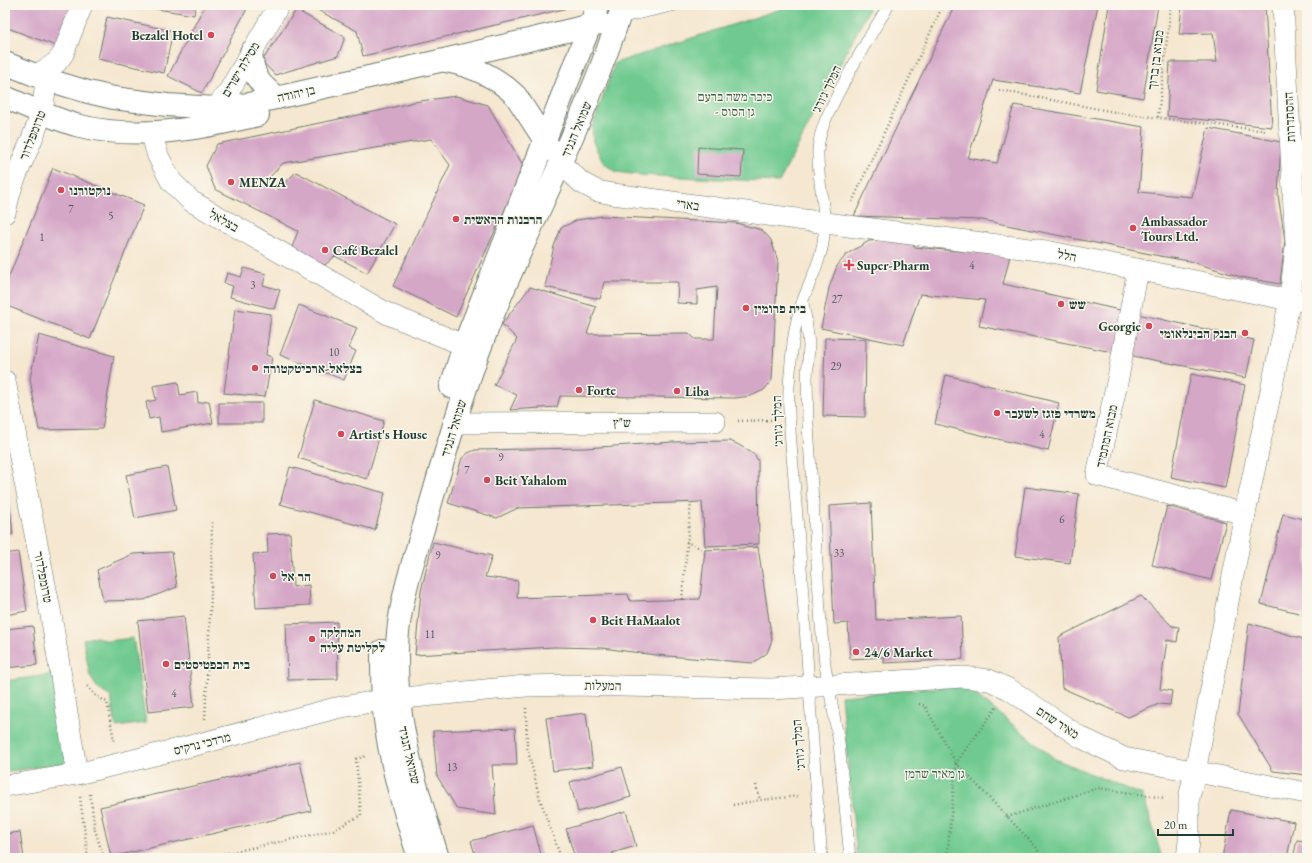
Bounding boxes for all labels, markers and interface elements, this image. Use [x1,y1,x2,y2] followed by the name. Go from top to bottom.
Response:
[132,27,203,44] place label: Bezalel Hotel
[1143,29,1168,91] street label: מבוא בן ברוך
[206,30,216,40] marker: Bezalel Hotel
[217,38,264,100] street label: מסילת ישרים
[808,62,845,116] street label: המלך ג׳ורג׳
[275,81,317,106] street label: בן יהודה
[698,88,772,120] park label: כיכר משה ברעם - גן הסוס
[1280,91,1299,143] street label: ההסתדרות
[557,99,596,160] street label: שמואל הנגיד
[15,108,50,163] street label: טרומפלדור
[239,174,287,191] place label: MENZA
[226,177,236,187] marker: MENZA
[69,182,111,199] place label: נוקטורנו
[56,185,66,195] marker: נוקטורנו
[675,194,700,215] street label: בארי
[68,202,74,216] house number: 7
[206,205,242,236] street label: בצלאל
[108,208,114,222] house number: 5
[464,211,543,228] place label: הרבנות הראשית
[1140,213,1208,245] place label: Ambassador Tours Ltd.
[451,214,461,224] marker: הרבנות הראשית
[1128,223,1138,233] marker: Ambassador Tours Ltd.
[39,230,45,244] house number: 1
[333,242,398,259] place label: Café Bezalel
[320,245,330,255] marker: Café Bezalel
[1056,245,1078,266] street label: הלל
[857,257,930,274] place label: Super-Pharm
[969,258,975,272] house number: 4
[844,260,854,270] marker: Super-Pharm
[250,278,256,292] house number: 3
[832,292,843,306] house number: 27
[1069,296,1086,313] place label: שש
[1056,299,1066,309] marker: שש
[754,300,806,317] place label: בית פרומין
[741,303,751,313] marker: בית פרומין
[1099,318,1142,335] place label: Georgie
[1144,321,1154,331] marker: Georgie
[1160,325,1237,342] place label: הבנק הבינלאומי
[1240,328,1250,338] marker: הבנק הבינלאומי
[329,345,339,359] house number: 10
[831,359,842,373] house number: 29
[263,360,362,377] place label: בצלאל-ארכיטקטורה
[250,363,260,373] marker: בצלאל-ארכיטקטורה
[587,382,617,399] place label: Forte
[685,383,709,400] place label: Liba
[574,385,584,395] marker: Forte
[672,386,682,396] marker: Liba
[768,395,787,447] street label: המלך ג׳ורג׳
[437,397,470,459] street label: שמואל הנגיד
[1092,403,1121,469] street label: מבוא המתמיד
[1005,405,1096,422] place label: משרדי פזגז לשעבר
[992,408,1002,418] marker: משרדי פזגז לשעבר
[613,414,631,431] street label: ש"ץ
[348,426,428,443] place label: Artist's House
[1039,427,1045,441] house number: 4
[336,429,346,439] marker: Artist's House
[498,450,504,464] house number: 9
[464,463,470,477] house number: 7
[495,472,567,489] place label: Beit Yahalom
[482,475,492,485] marker: Beit Yahalom
[1059,512,1065,526] house number: 6
[834,546,844,560] house number: 33
[435,548,441,562] house number: 9
[30,550,57,604] street label: טרומפלדור
[281,568,311,585] place label: הר אל
[268,571,278,581] marker: הר אל
[601,612,680,629] place label: Beit HaMaalot
[588,615,598,625] marker: Beit HaMaalot
[320,624,385,656] place label: המחלקה לקליטת עליה
[425,627,435,641] house number: 11
[307,634,317,644] marker: המחלקה לקליטת עליה
[864,644,933,661] place label: 24/6 Market
[851,647,861,657] marker: 24/6 Market
[174,656,250,673] place label: בית הבפטיסטים
[161,659,171,669] marker: בית הבפטיסטים
[584,677,622,694] street label: המעלות
[171,686,177,700] house number: 4
[1033,702,1083,743] street label: מאיר שחם
[788,718,809,771] street label: המלך ג׳ורג׳
[395,724,424,786] street label: שמואל הנגיד
[172,728,232,759] street label: מרדכי נרקיס
[447,760,457,774] house number: 13
[905,765,965,782] park label: גן מאיר שרמן
[1158,811,1233,837] scale bar
[1164,817,1188,833] text: 20 m

